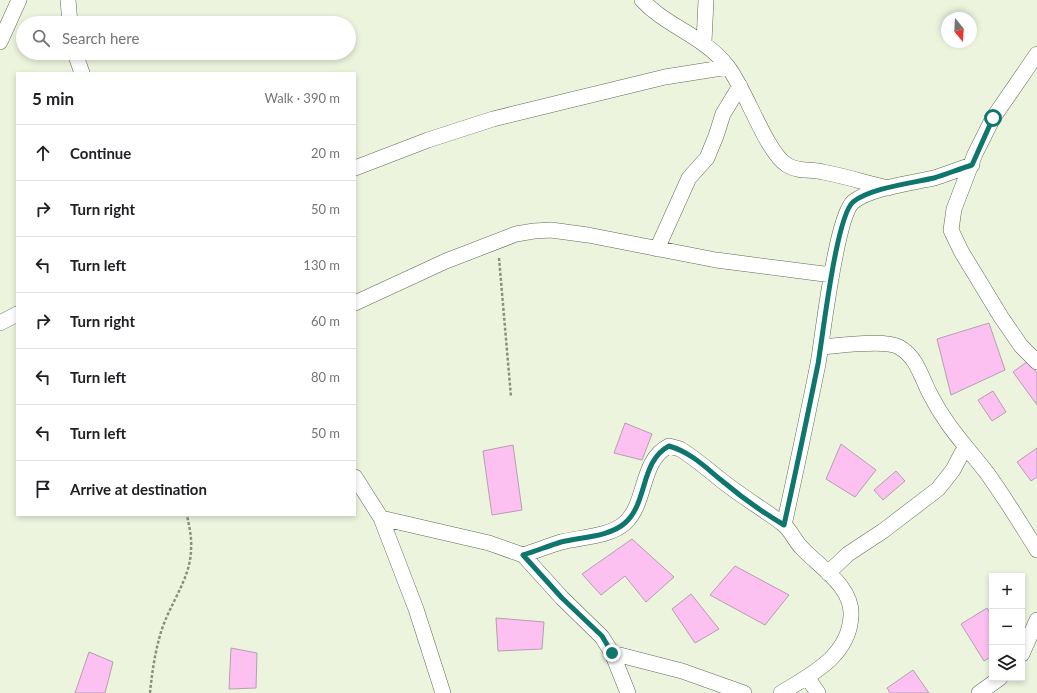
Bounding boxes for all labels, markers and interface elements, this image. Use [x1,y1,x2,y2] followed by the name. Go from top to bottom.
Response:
[941,12,977,48] north arrow
[16,16,356,60] search box
[30,27,52,49] icon: search
[62,29,139,47] text: Search here
[32,88,74,109] text: 5 min
[264,90,340,106] text: Walk · 390 m
[984,109,1002,127] route start
[32,142,54,164] icon: ahead
[70,144,131,162] text: Continue
[311,145,340,161] text: 20 m
[32,198,54,220] icon: right
[70,200,135,218] text: Turn right
[311,201,340,217] text: 50 m
[32,254,54,276] icon: left
[70,256,126,274] text: Turn left
[303,257,340,273] text: 130 m
[32,310,54,332] icon: right
[70,312,135,330] text: Turn right
[311,313,340,329] text: 60 m
[32,366,54,388] icon: left
[70,368,126,386] text: Turn left
[311,369,340,385] text: 80 m
[32,422,54,444] icon: left
[70,424,126,442] text: Turn left
[311,425,340,441] text: 50 m
[32,478,54,500] icon: arrive
[70,480,207,498] text: Arrive at destination
[989,573,1025,681] map controls
[989,573,1025,609] button: +
[989,609,1025,645] button: −
[603,644,621,662] route end
[989,645,1025,681] button: layers

